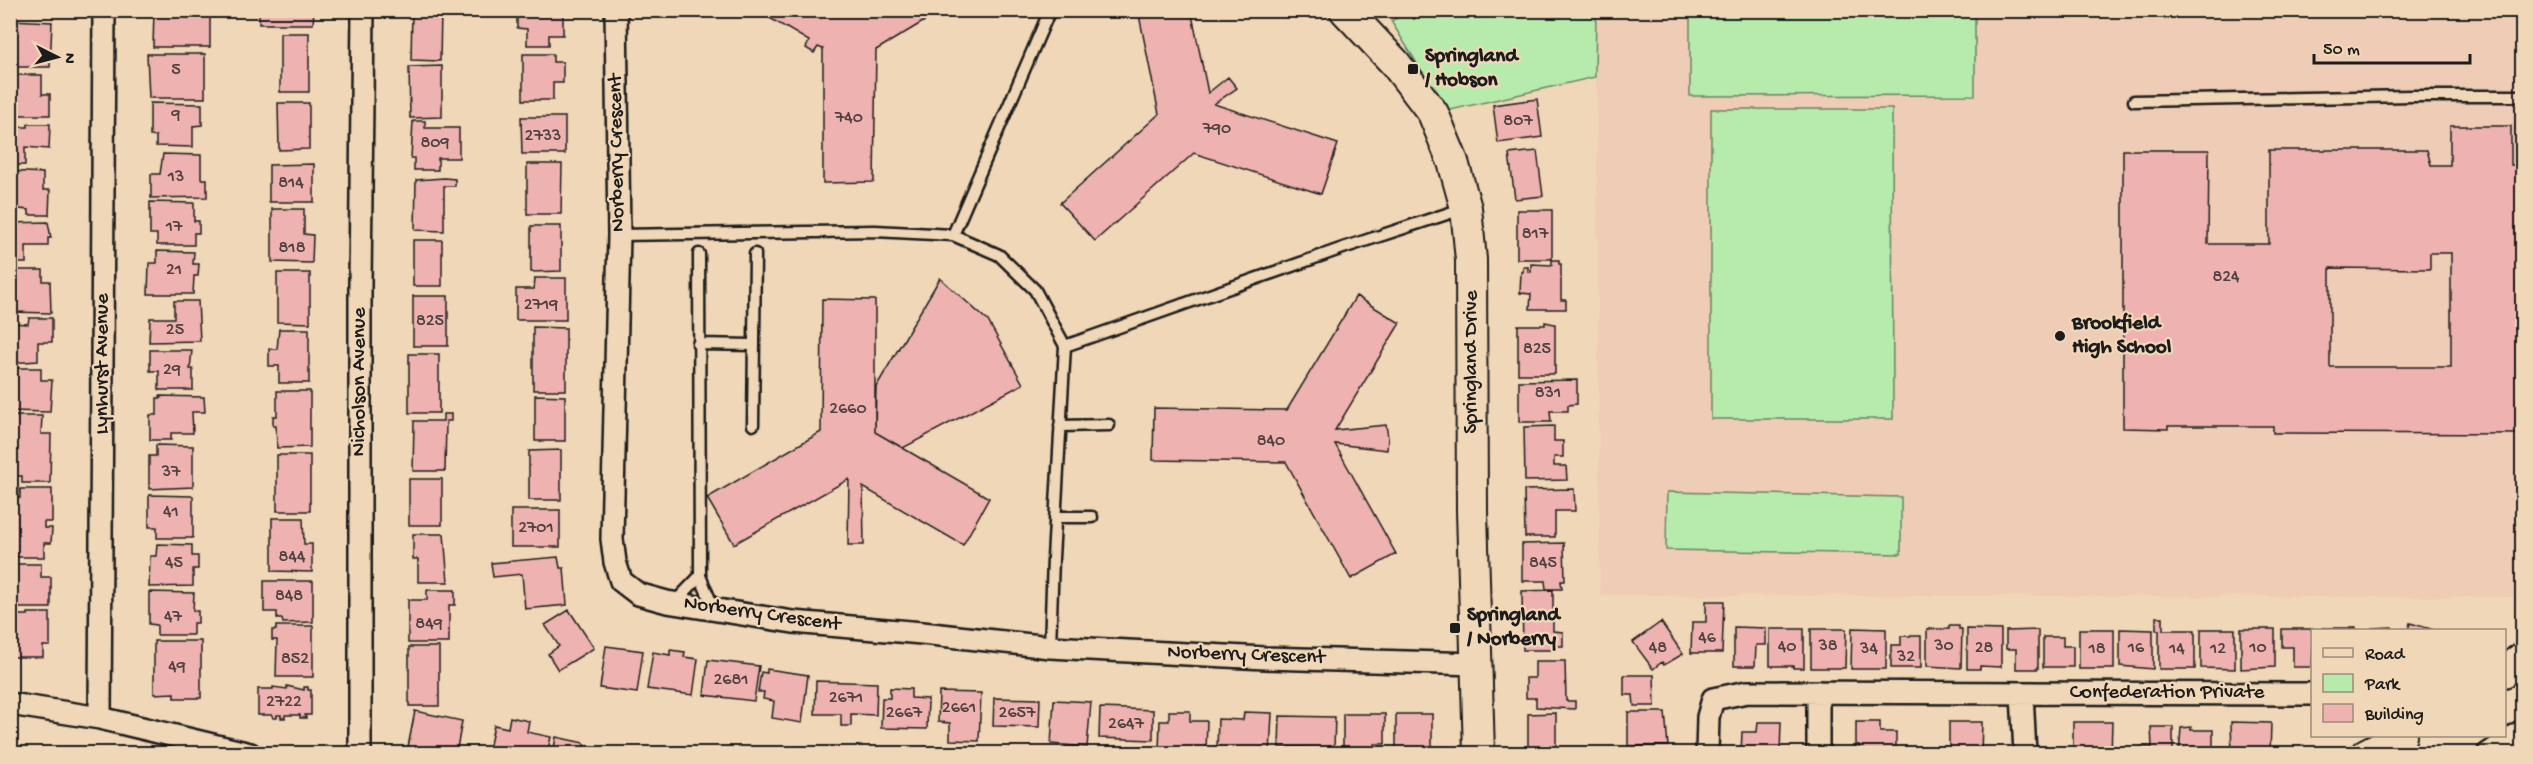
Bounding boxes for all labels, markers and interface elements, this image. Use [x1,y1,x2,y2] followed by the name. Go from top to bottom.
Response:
[27,27,87,87] north arrow
[2314,27,2470,65] scale bar
[2323,40,2360,61] text: 50 m
[1424,45,1520,94] place label: Springland / Hobson
[58,52,78,65] text: N
[171,60,181,81] house number: 5
[1406,62,1420,76] marker: Springland / Hobson
[604,71,632,232] street label: Norberry Crescent
[170,105,181,126] house number: 9
[834,108,863,129] house number: 740
[1503,111,1533,132] house number: 807
[1202,119,1231,140] house number: 790
[525,126,561,147] house number: 2733
[420,133,450,154] house number: 809
[167,167,184,188] house number: 13
[278,173,304,194] house number: 814
[165,217,183,238] house number: 17
[1522,224,1549,245] house number: 817
[279,238,306,259] house number: 818
[166,260,182,281] house number: 21
[2212,267,2240,288] house number: 824
[1460,289,1485,434] street label: Springland Drive
[91,292,116,435] street label: Lynhurst Avenue
[524,295,558,316] house number: 2719
[348,306,373,456] street label: Nicholson Avenue
[416,311,444,332] house number: 825
[2071,312,2172,361] place label: Brookfield High School
[166,320,184,341] house number: 25
[2053,329,2067,343] marker: Brookfield High School
[1523,339,1551,360] house number: 825
[163,360,181,381] house number: 29
[1535,383,1561,404] house number: 831
[829,399,867,420] house number: 2660
[1257,431,1285,452] house number: 840
[161,462,181,483] house number: 37
[163,502,179,523] house number: 41
[518,518,554,539] house number: 2701
[279,547,306,568] house number: 844
[165,553,183,574] house number: 45
[1529,553,1557,574] house number: 845
[275,586,303,607] house number: 848
[682,592,844,639] street label: Norberry Crescent
[1466,604,1562,653] place label: Springland / Norberry
[164,607,183,628] house number: 47
[415,614,443,635] house number: 849
[1448,621,1462,635] marker: Springland / Norberry
[1698,628,1717,649] house number: 46
[2311,629,2506,737] legend
[1817,636,1838,657] house number: 38
[1933,636,1954,657] house number: 30
[1778,637,1796,658] house number: 40
[1649,638,1667,659] house number: 48
[1975,638,1993,659] house number: 28
[2127,638,2145,659] house number: 16
[2248,638,2267,659] house number: 10
[1859,639,1878,660] house number: 34
[2087,639,2106,660] house number: 18
[2168,639,2185,660] house number: 14
[2209,639,2226,660] house number: 12
[1167,641,1328,671] street label: Norberry Crescent
[2365,645,2406,666] text: Road
[1896,647,1915,668] house number: 32
[281,649,309,670] house number: 852
[168,657,186,678] house number: 49
[713,670,749,691] house number: 2681
[2364,675,2401,696] text: Park
[2070,681,2265,706] street label: Confederation Private
[829,688,863,709] house number: 2671
[266,692,302,713] house number: 2722
[942,698,976,719] house number: 2661
[886,703,923,724] house number: 2667
[999,703,1036,724] house number: 2657
[2364,705,2424,726] text: Building
[1108,714,1145,735] house number: 2647

